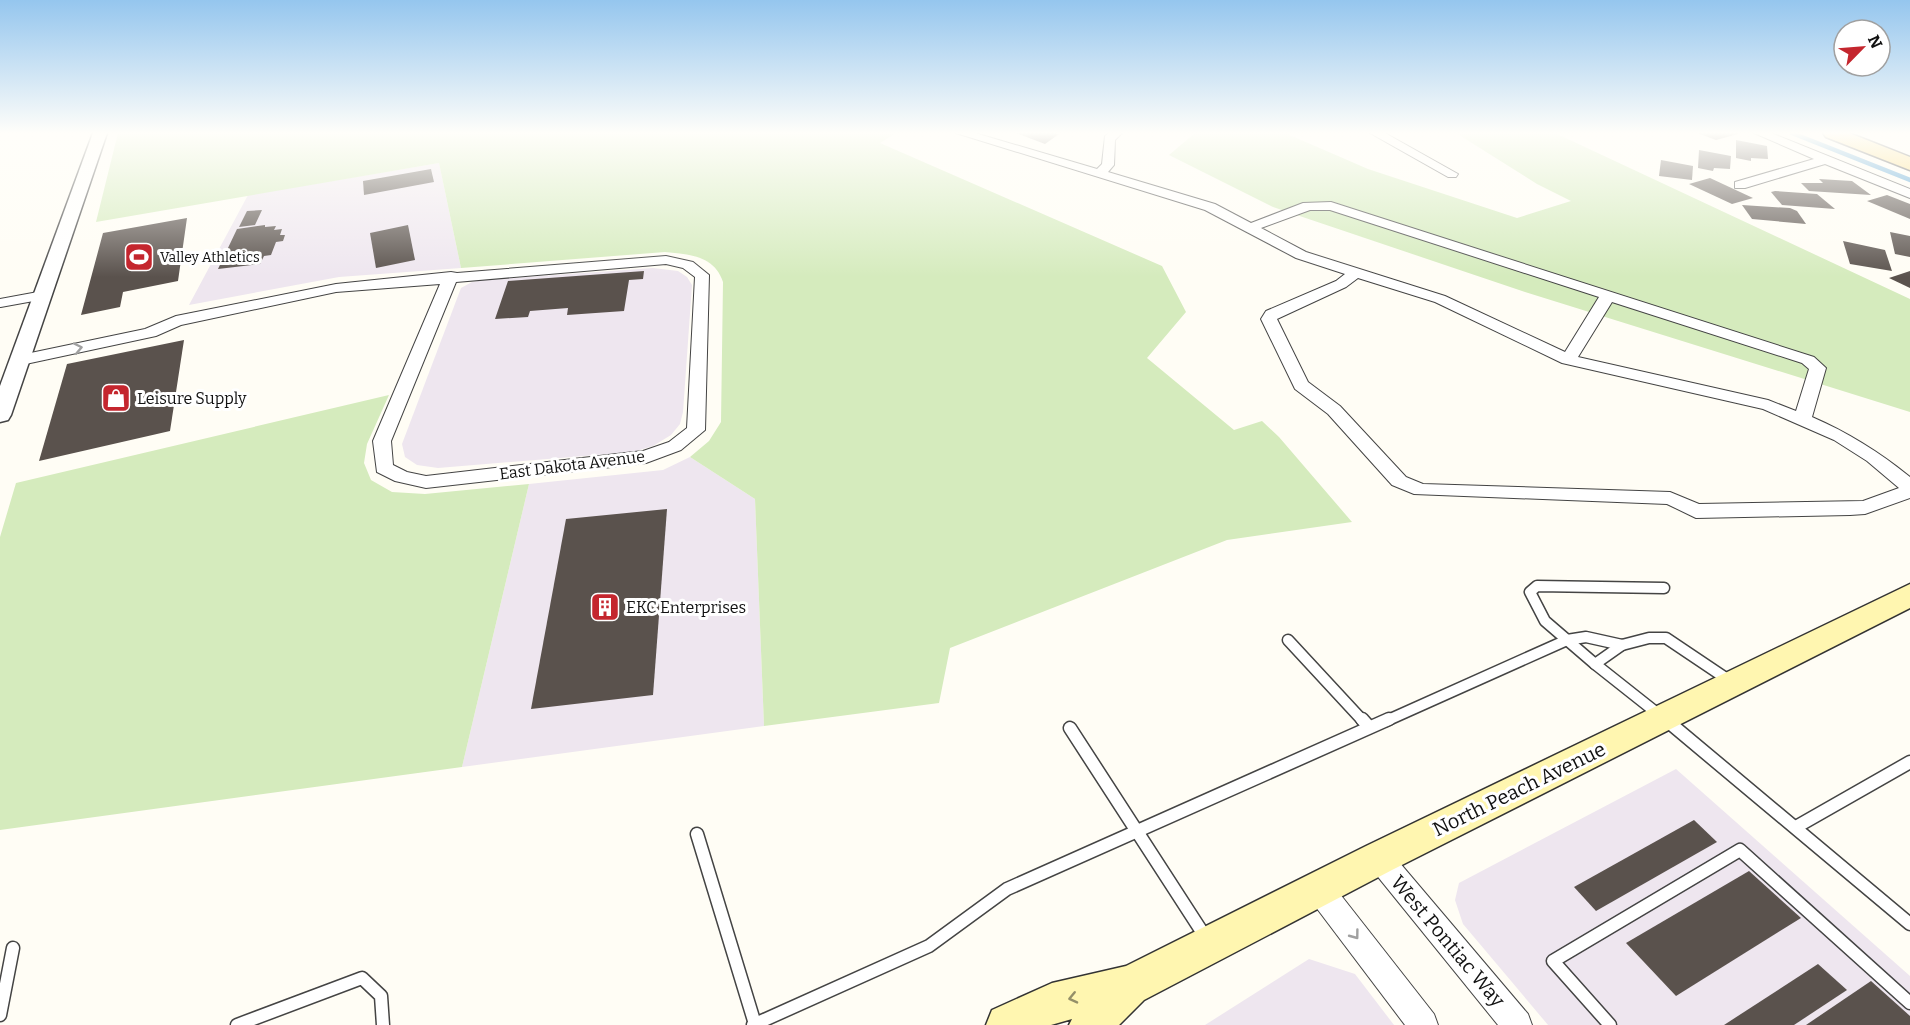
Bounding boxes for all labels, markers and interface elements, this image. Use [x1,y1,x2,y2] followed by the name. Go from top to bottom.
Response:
[1832,18,1892,78] north arrow
[1864,32,1886,51] text: N
[123,241,155,273] sports icon: Valley Athletics
[160,249,260,266] place label: Valley Athletics
[73,343,83,356] one-way arrow
[100,382,132,414] shop icon: Leisure Supply
[137,389,247,408] place label: Leisure Supply
[498,447,646,483] street label: East Dakota Avenue
[589,591,621,623] building icon: EKC Enterprises
[626,598,746,617] place label: EKC Enterprises
[1429,737,1609,841] street label: North Peach Avenue
[1386,870,1510,1012] street label: West Pontiac Way
[1347,929,1358,940] one-way arrow
[1068,991,1078,1004] one-way arrow

